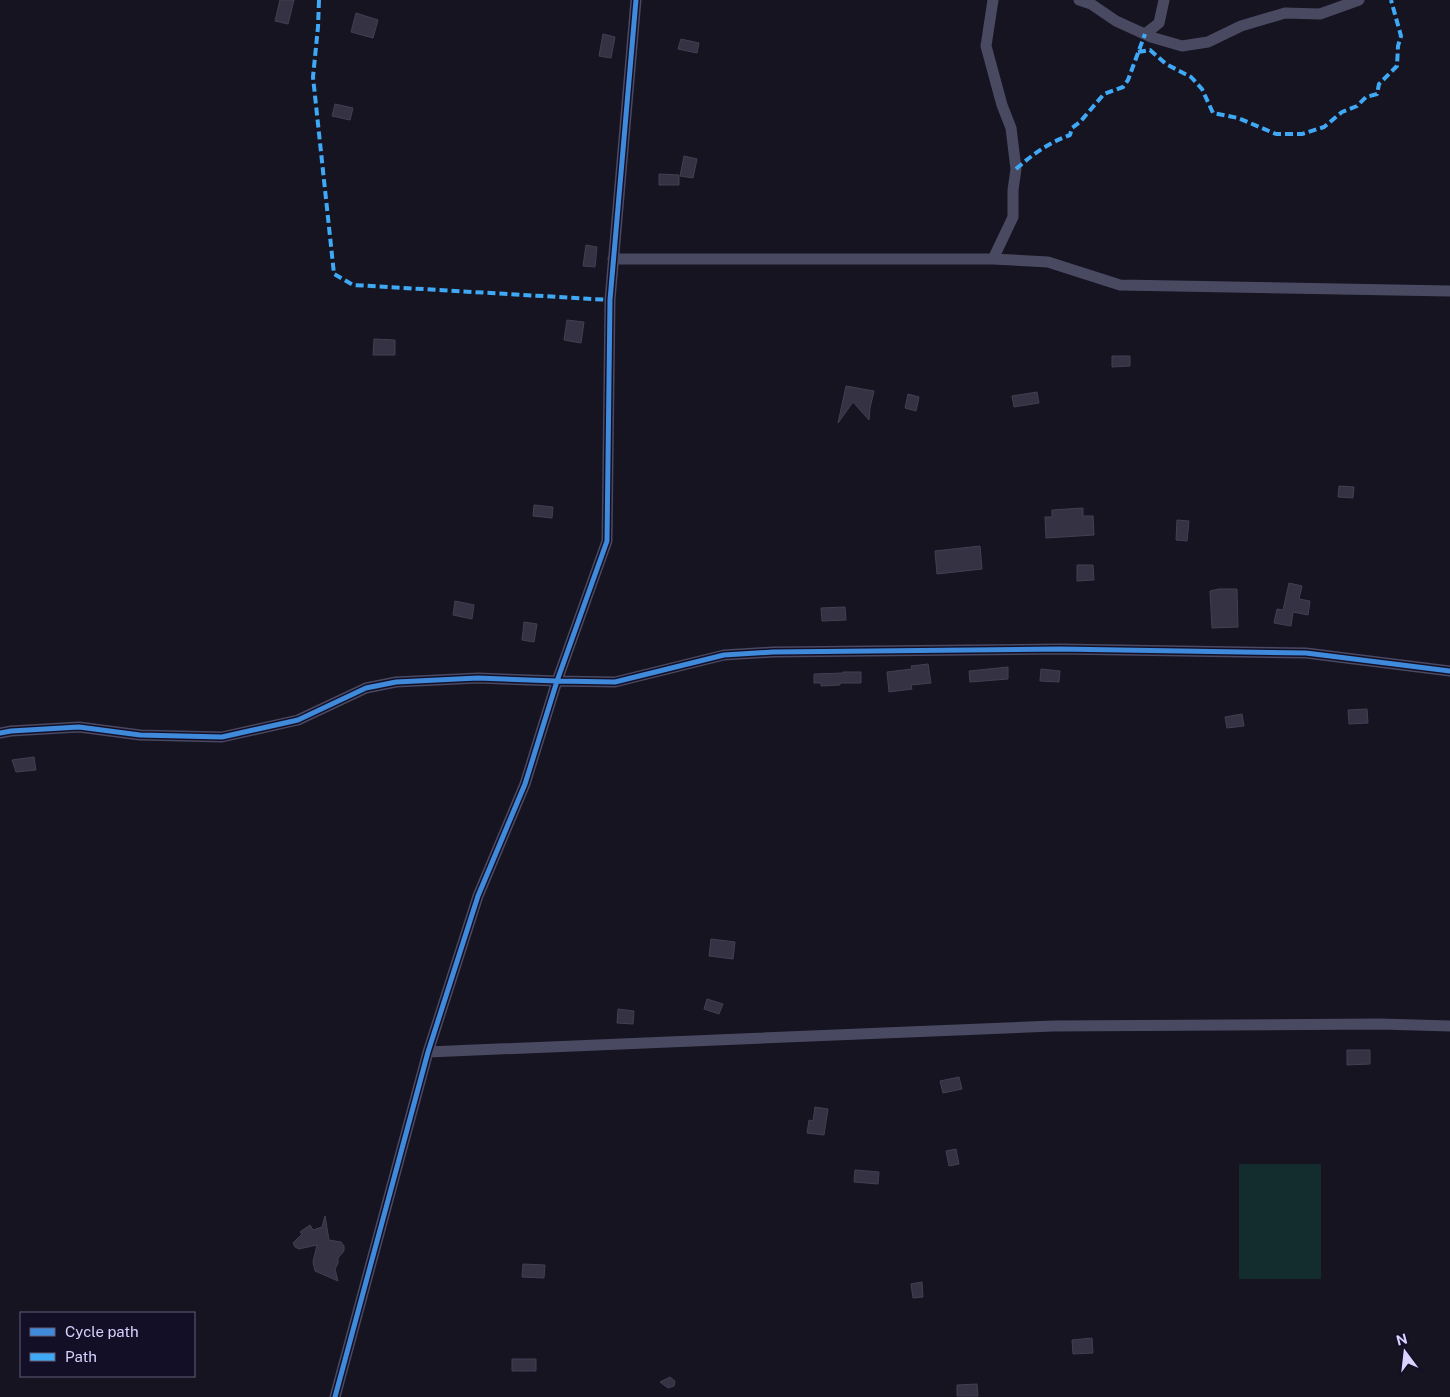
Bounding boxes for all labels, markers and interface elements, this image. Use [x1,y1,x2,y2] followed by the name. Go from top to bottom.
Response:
[20,1312,195,1377] legend
[65,1323,139,1340] text: Cycle path
[1380,1327,1430,1377] north arrow
[1394,1330,1409,1349] text: N
[65,1348,97,1365] text: Path

